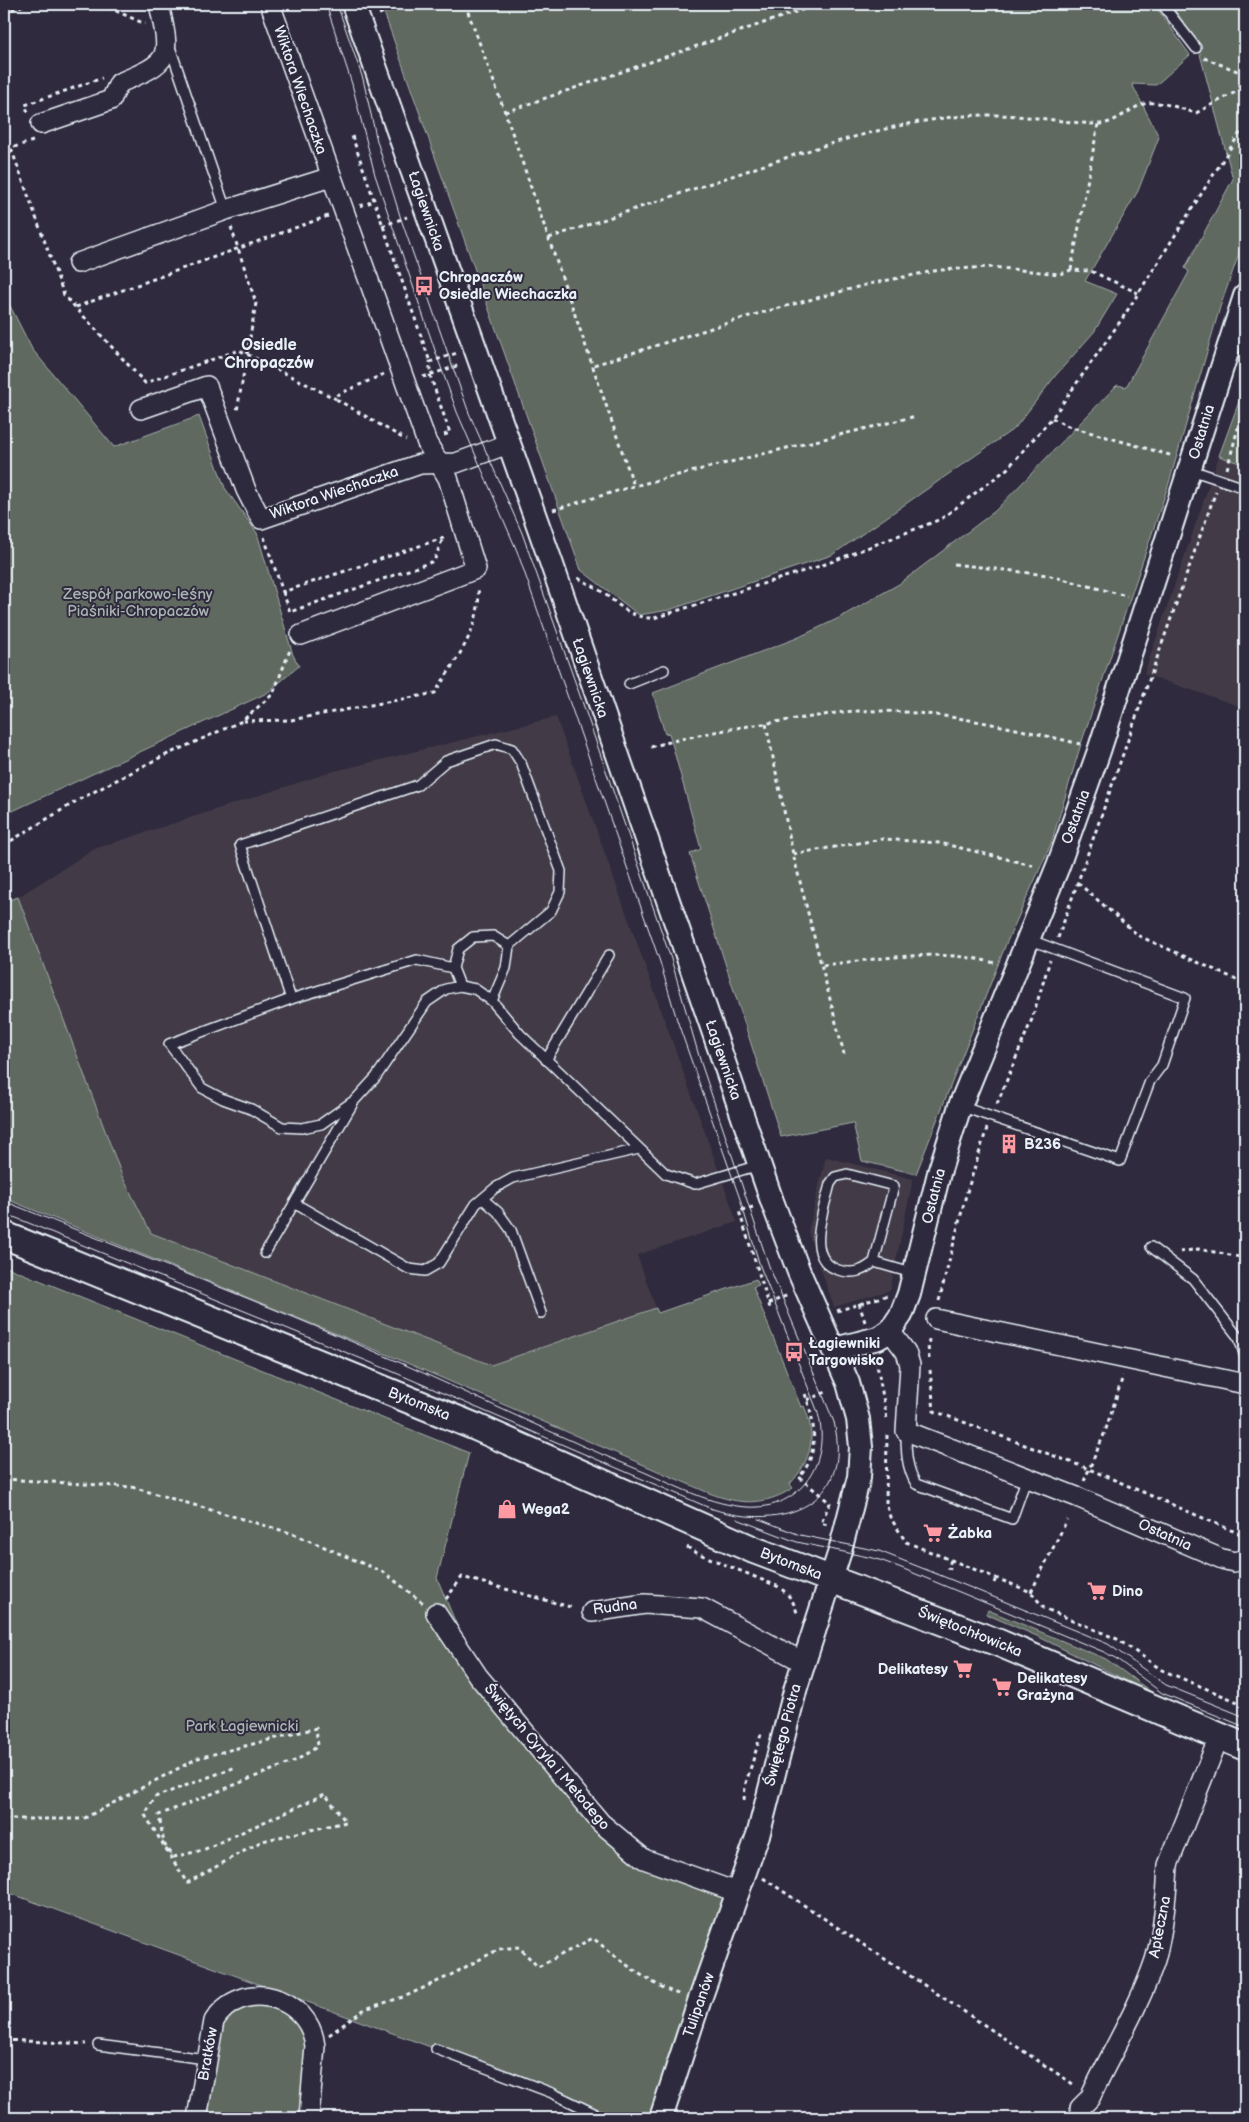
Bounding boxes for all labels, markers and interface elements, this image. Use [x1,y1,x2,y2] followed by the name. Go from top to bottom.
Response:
[269,23,331,157] street label: Wiktora Wiechaczka
[403,168,449,254] street label: Łagiewnicka
[439,268,577,304] place label: Chropaczów Osiedle Wiechaczka
[413,275,435,297] bus stop icon: Chropaczów Osiedle Wiechaczka
[224,336,314,373] district label: Osiedle Chropaczów
[1185,402,1219,462] street label: Ostatnia
[267,462,401,524] street label: Wiktora Wiechaczka
[62,585,213,621] park label: Zespół parkowo-leśny Piaśniki-Chropaczów
[567,635,613,721] street label: Łagiewnicka
[1057,787,1095,847] street label: Ostatnia
[700,1017,746,1103] street label: Łagiewnicka
[998,1133,1020,1155] building icon: B236
[1024,1135,1061,1154] place label: B236
[918,1166,950,1226] street label: Ostatnia
[808,1334,885,1370] place label: Łagiewniki Targowisko
[783,1341,805,1363] bus stop icon: Łagiewniki Targowisko
[385,1383,453,1425] street label: Bytomska
[496,1498,518,1520] shop icon: Wega2
[522,1500,570,1519] place label: Wega2
[1135,1515,1195,1555] street label: Ostatnia
[922,1522,944,1544] supermarket icon: Żabka
[948,1523,992,1543] place label: Żabka
[757,1543,825,1585] street label: Bytomska
[1086,1580,1108,1602] supermarket icon: Dino
[1112,1582,1143,1601] place label: Dino
[592,1595,638,1619] street label: Rudna
[915,1602,1025,1662] street label: Świętochłowicka
[952,1658,974,1680] supermarket icon: Delikatesy
[878,1660,948,1679] place label: Delikatesy
[1017,1669,1087,1705] place label: Delikatesy Grażyna
[991,1676,1013,1698] supermarket icon: Delikatesy Grażyna
[480,1680,614,1834] street label: Świętych Cyryla i Metodego
[760,1682,806,1788] street label: Świętego Piotra
[186,1717,298,1736] park label: Park Łagiewnicki
[1145,1894,1175,1960] street label: Apteczna
[679,1970,719,2040] street label: Tulipanów
[194,2026,222,2082] street label: Bratków

